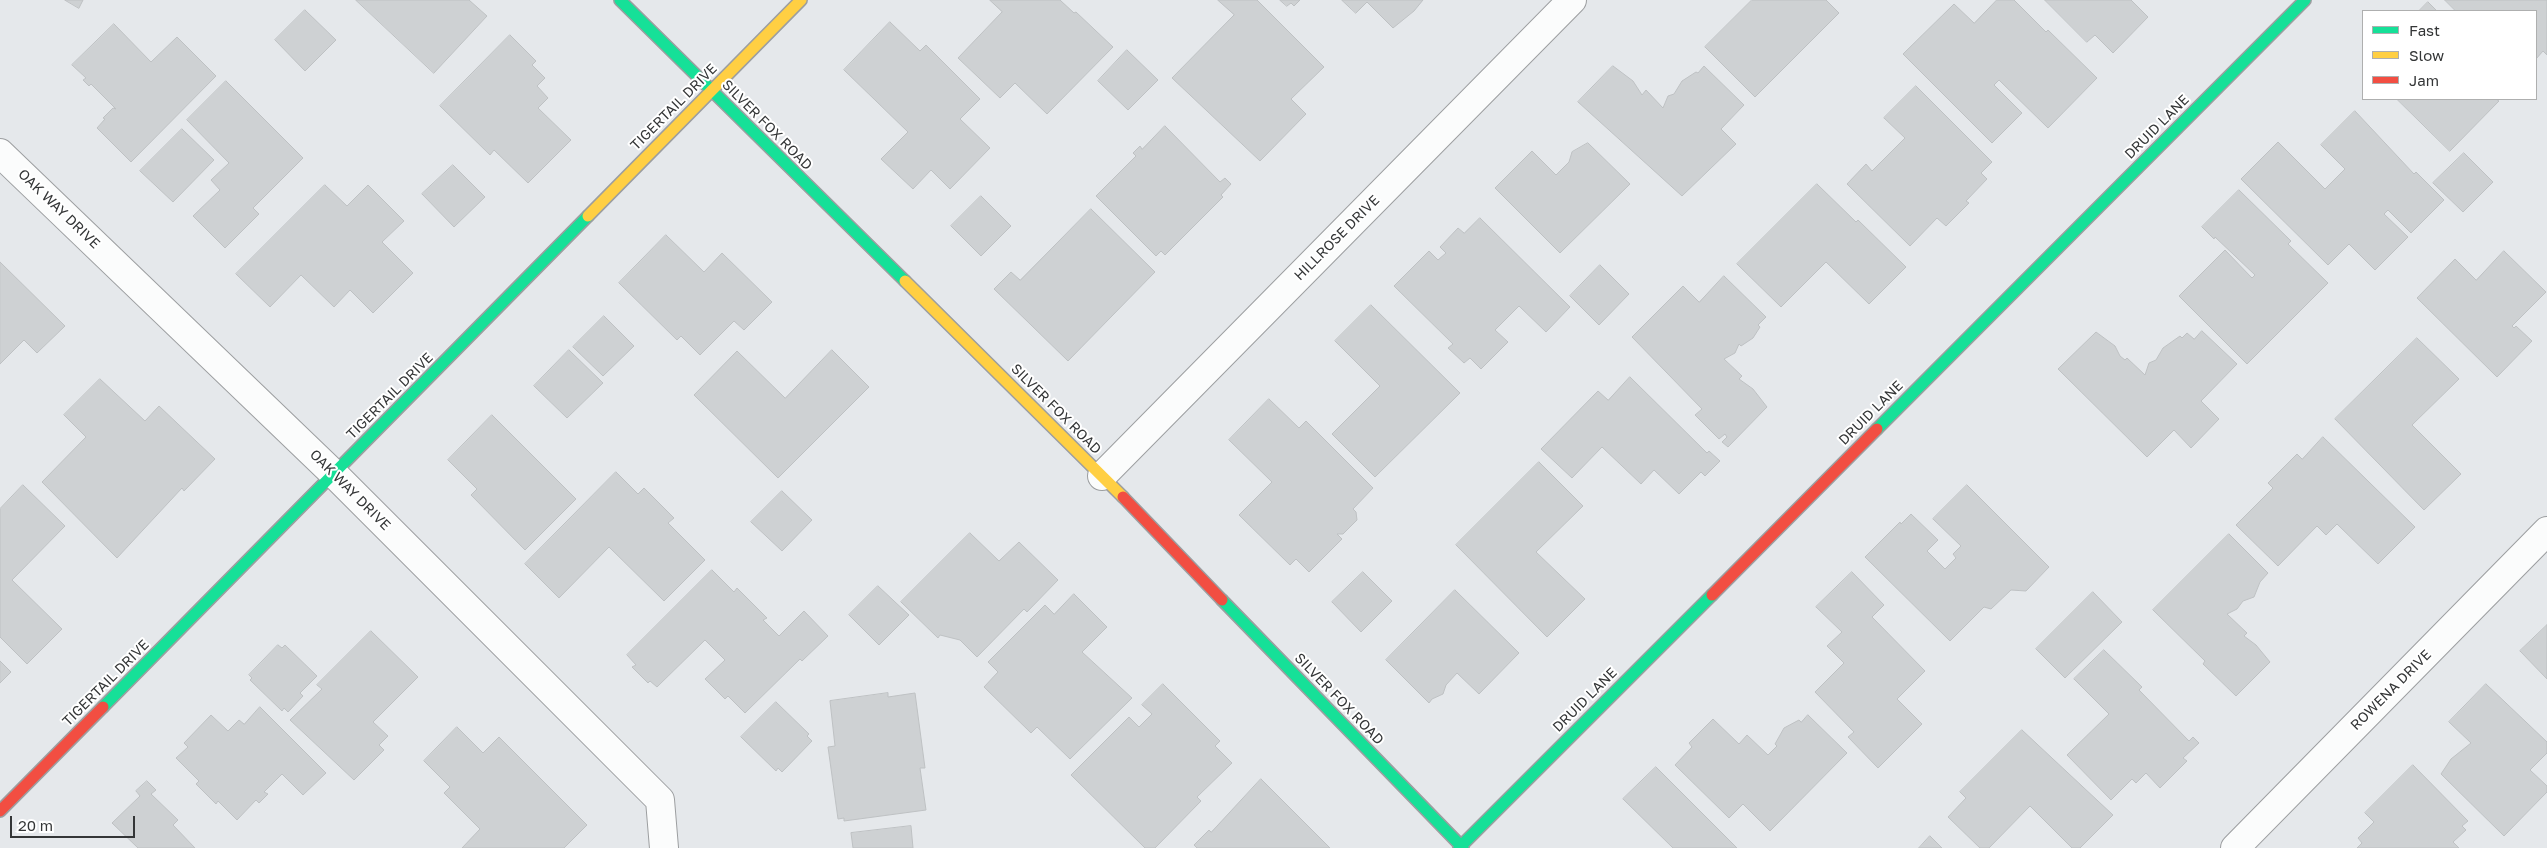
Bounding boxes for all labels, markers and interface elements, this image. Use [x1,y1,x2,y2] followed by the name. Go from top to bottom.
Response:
[2362,10,2537,100] legend
[2409,21,2440,39] text: Fast
[2409,46,2444,64] text: Slow
[627,60,721,154] street label: TIGERTAIL DRIVE
[2409,71,2439,89] text: Jam
[718,76,816,174] street label: SILVER FOX ROAD
[2121,91,2193,163] street label: DRUID LANE
[15,166,103,252] street label: OAK WAY DRIVE
[1291,192,1383,284] street label: HILLROSE DRIVE
[343,349,437,443] street label: TIGERTAIL DRIVE
[1007,360,1105,458] street label: SILVER FOX ROAD
[1835,377,1907,449] street label: DRUID LANE
[306,446,394,534] street label: OAK WAY DRIVE
[59,636,153,730] street label: TIGERTAIL DRIVE
[2347,646,2435,734] street label: ROWENA DRIVE
[1291,650,1387,748] street label: SILVER FOX ROAD
[1549,664,1621,736] street label: DRUID LANE
[12,806,138,838] scale bar
[18,816,53,834] text: 20 m

